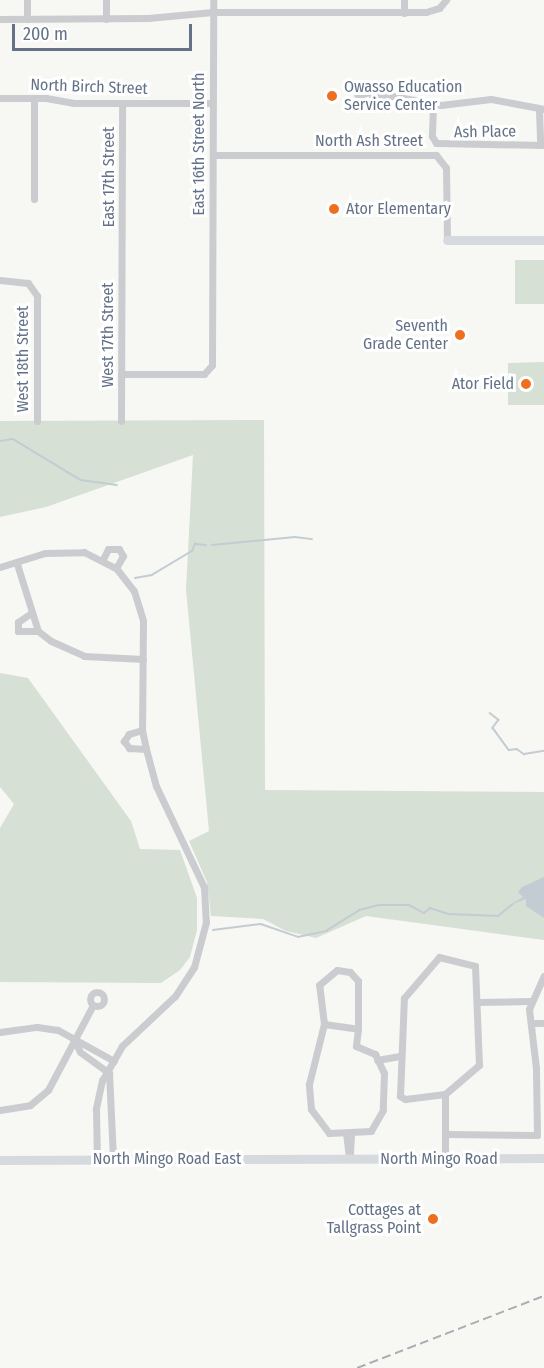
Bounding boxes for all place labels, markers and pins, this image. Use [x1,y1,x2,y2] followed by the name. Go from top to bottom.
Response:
[344,77,462,115] place label: Owasso Education Service Center
[325,89,339,103] marker: Owasso Education Service Center
[346,199,451,219] place label: Ator Elementary
[327,202,341,216] marker: Ator Elementary
[363,316,448,354] place label: Seventh Grade Center
[453,328,467,342] marker: Seventh Grade Center
[452,374,514,394] place label: Ator Field
[519,377,533,391] marker: Ator Field
[327,1200,421,1238] place label: Cottages at Tallgrass Point
[426,1212,440,1226] marker: Cottages at Tallgrass Point

